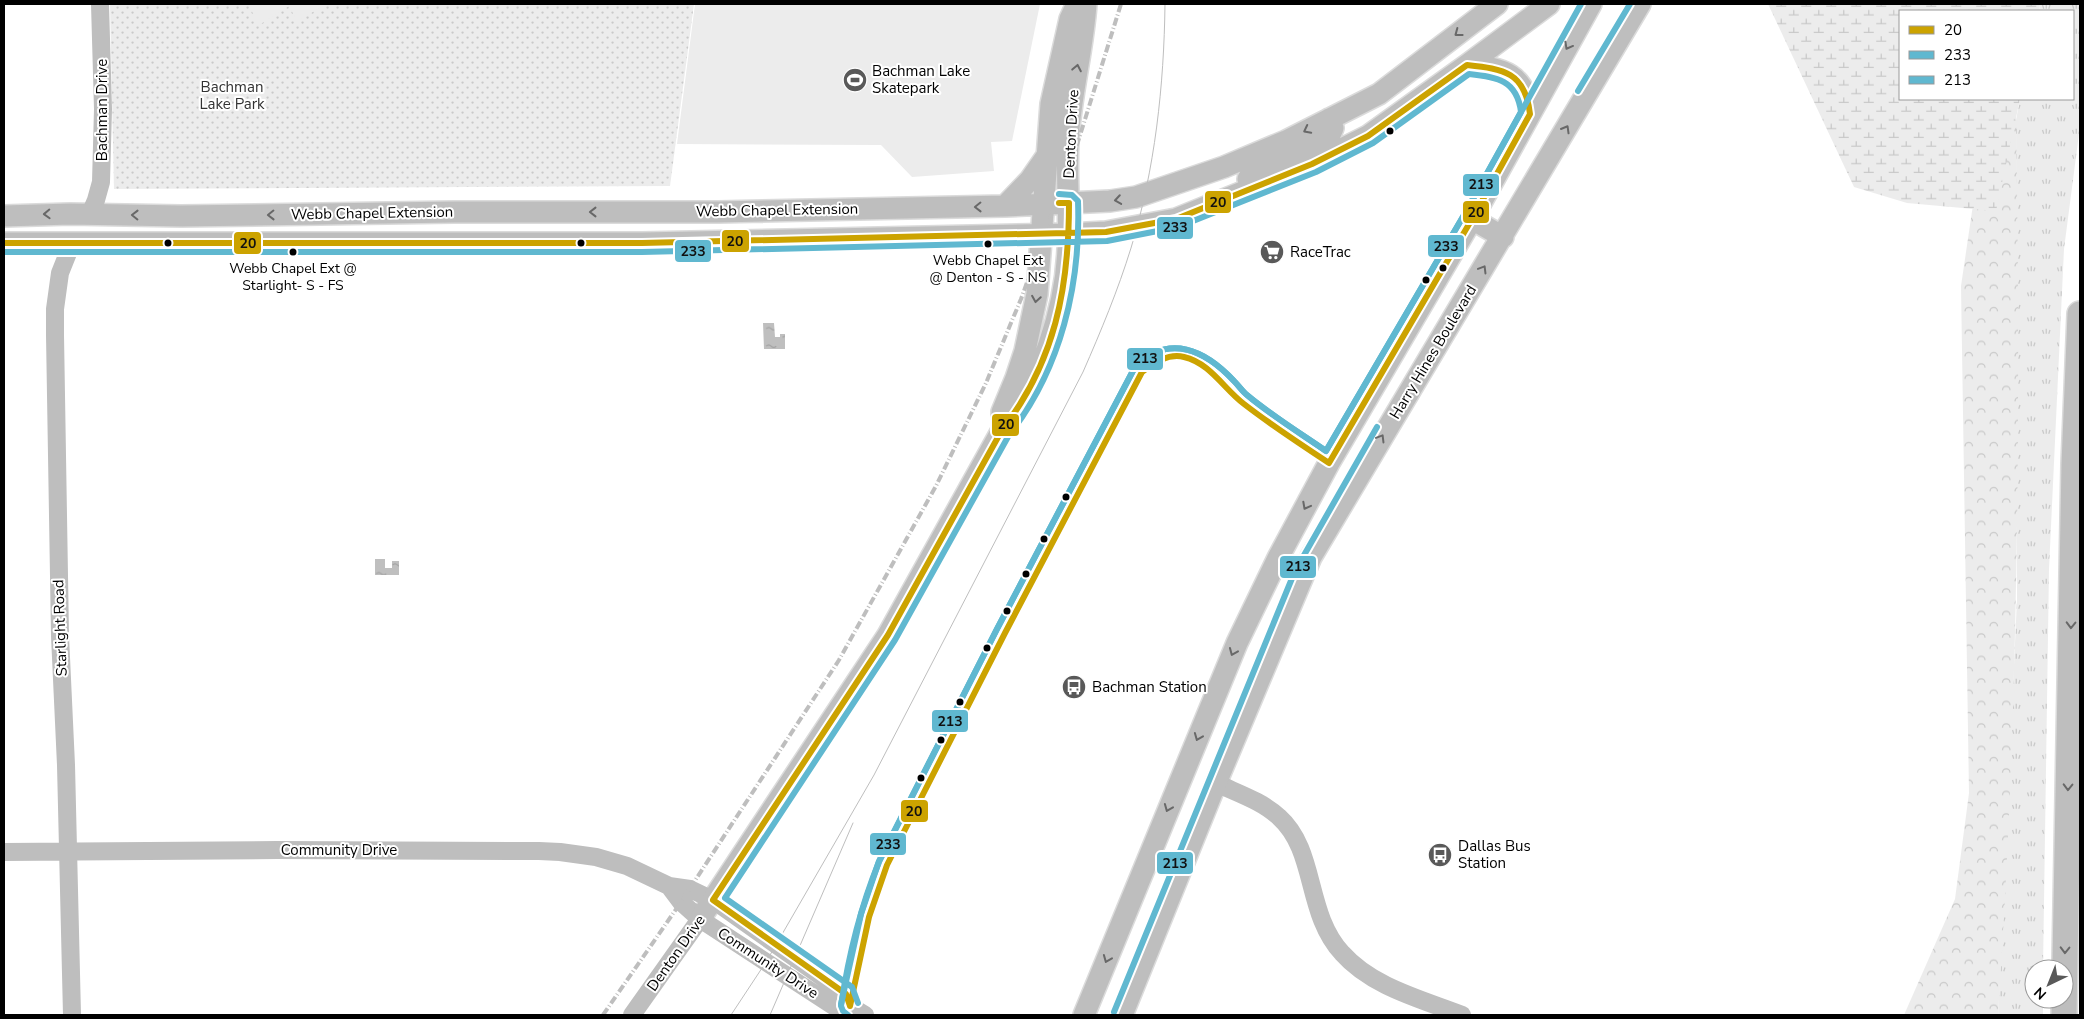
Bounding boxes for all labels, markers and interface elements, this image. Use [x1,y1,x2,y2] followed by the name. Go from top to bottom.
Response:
[1899,10,2074,100] legend
[1944,20,1962,40] text: 20
[1454,27,1464,36] one-way arrow
[1564,41,1574,50] one-way arrow
[1944,45,1971,65] text: 233
[92,59,112,161] street label: Bachman Drive
[872,61,970,98] place label: Bachman Lake Skatepark
[1071,63,1081,72] one-way arrow
[842,67,868,93] sports icon: Bachman Lake Skatepark
[1944,70,1971,90] text: 213
[199,77,265,114] park label: Bachman Lake Park
[1059,89,1083,179] street label: Denton Drive
[1304,124,1313,134] one-way arrow
[1385,126,1395,136] unlabelled marker
[1560,126,1570,135] one-way arrow
[1462,173,1500,197] line badge: 213
[1468,175,1494,194] text: 213
[1204,190,1232,214] line badge: 20
[1210,193,1226,212] text: 20
[1114,194,1123,204] one-way arrow
[696,199,858,221] street label: Webb Chapel Extension
[1462,200,1490,224] line badge: 20
[974,201,982,212] one-way arrow
[291,202,453,224] street label: Webb Chapel Extension
[1468,203,1484,222] text: 20
[589,207,597,217] one-way arrow
[43,209,51,220] one-way arrow
[131,209,139,220] one-way arrow
[267,209,275,220] one-way arrow
[1156,216,1194,240] line badge: 233
[1162,218,1188,237] text: 233
[721,229,750,253] line badge: 20
[233,231,262,255] line badge: 20
[727,232,743,251] text: 20
[240,234,256,253] text: 20
[1427,234,1465,258] line badge: 233
[1433,237,1459,256] text: 233
[163,238,173,248] unlabelled marker
[576,238,586,248] unlabelled marker
[674,239,712,263] line badge: 233
[983,239,993,249] marker: Webb Chapel Ext @ Denton - S - NS
[1259,239,1285,265] supermarket icon: RaceTrac
[680,242,706,261] text: 233
[1290,242,1351,262] place label: RaceTrac
[288,247,298,257] marker: Webb Chapel Ext @ Starlight- S - FS
[929,251,1047,287] place label: Webb Chapel Ext @ Denton - S - NS
[229,259,357,295] place label: Webb Chapel Ext @ Starlight- S - FS
[1438,263,1448,273] unlabelled marker
[1477,266,1487,275] one-way arrow
[1421,275,1431,285] unlabelled marker
[1385,281,1481,423] street label: Harry Hines Boulevard
[1031,295,1041,303] one-way arrow
[1126,347,1164,371] line badge: 213
[1132,349,1158,368] text: 213
[991,413,1020,437] line badge: 20
[998,415,1014,434] text: 20
[1375,435,1385,444] one-way arrow
[1061,492,1071,502] unlabelled marker
[1302,501,1312,510] one-way arrow
[1039,534,1049,544] unlabelled marker
[1279,555,1317,579] line badge: 213
[1285,557,1311,576] text: 213
[1021,569,1031,579] unlabelled marker
[48,579,72,677] street label: Starlight Road
[1002,606,1012,616] unlabelled marker
[2066,622,2076,629] one-way arrow
[982,643,992,653] unlabelled marker
[1229,647,1239,655] one-way arrow
[1061,674,1087,700] bus stop icon: Bachman Station
[1092,677,1207,697] place label: Bachman Station
[955,697,965,707] unlabelled marker
[931,709,969,733] line badge: 213
[937,712,963,731] text: 213
[1194,732,1204,741] one-way arrow
[936,735,946,745] unlabelled marker
[916,773,926,783] unlabelled marker
[2063,784,2073,792] one-way arrow
[900,799,929,823] line badge: 20
[906,802,922,821] text: 20
[1164,803,1175,812] one-way arrow
[869,832,907,856] line badge: 233
[875,835,901,854] text: 233
[1458,836,1531,873] place label: Dallas Bus Station
[281,840,397,860] street label: Community Drive
[1427,842,1453,868] bus stop icon: Dallas Bus Station
[1156,851,1194,875] line badge: 213
[1162,854,1188,873] text: 213
[642,911,710,995] street label: Denton Drive
[714,923,822,1003] street label: Community Drive
[2060,946,2071,954] one-way arrow
[1103,954,1113,963] one-way arrow
[2024,959,2074,1009] north arrow
[2030,983,2051,1004] text: N

